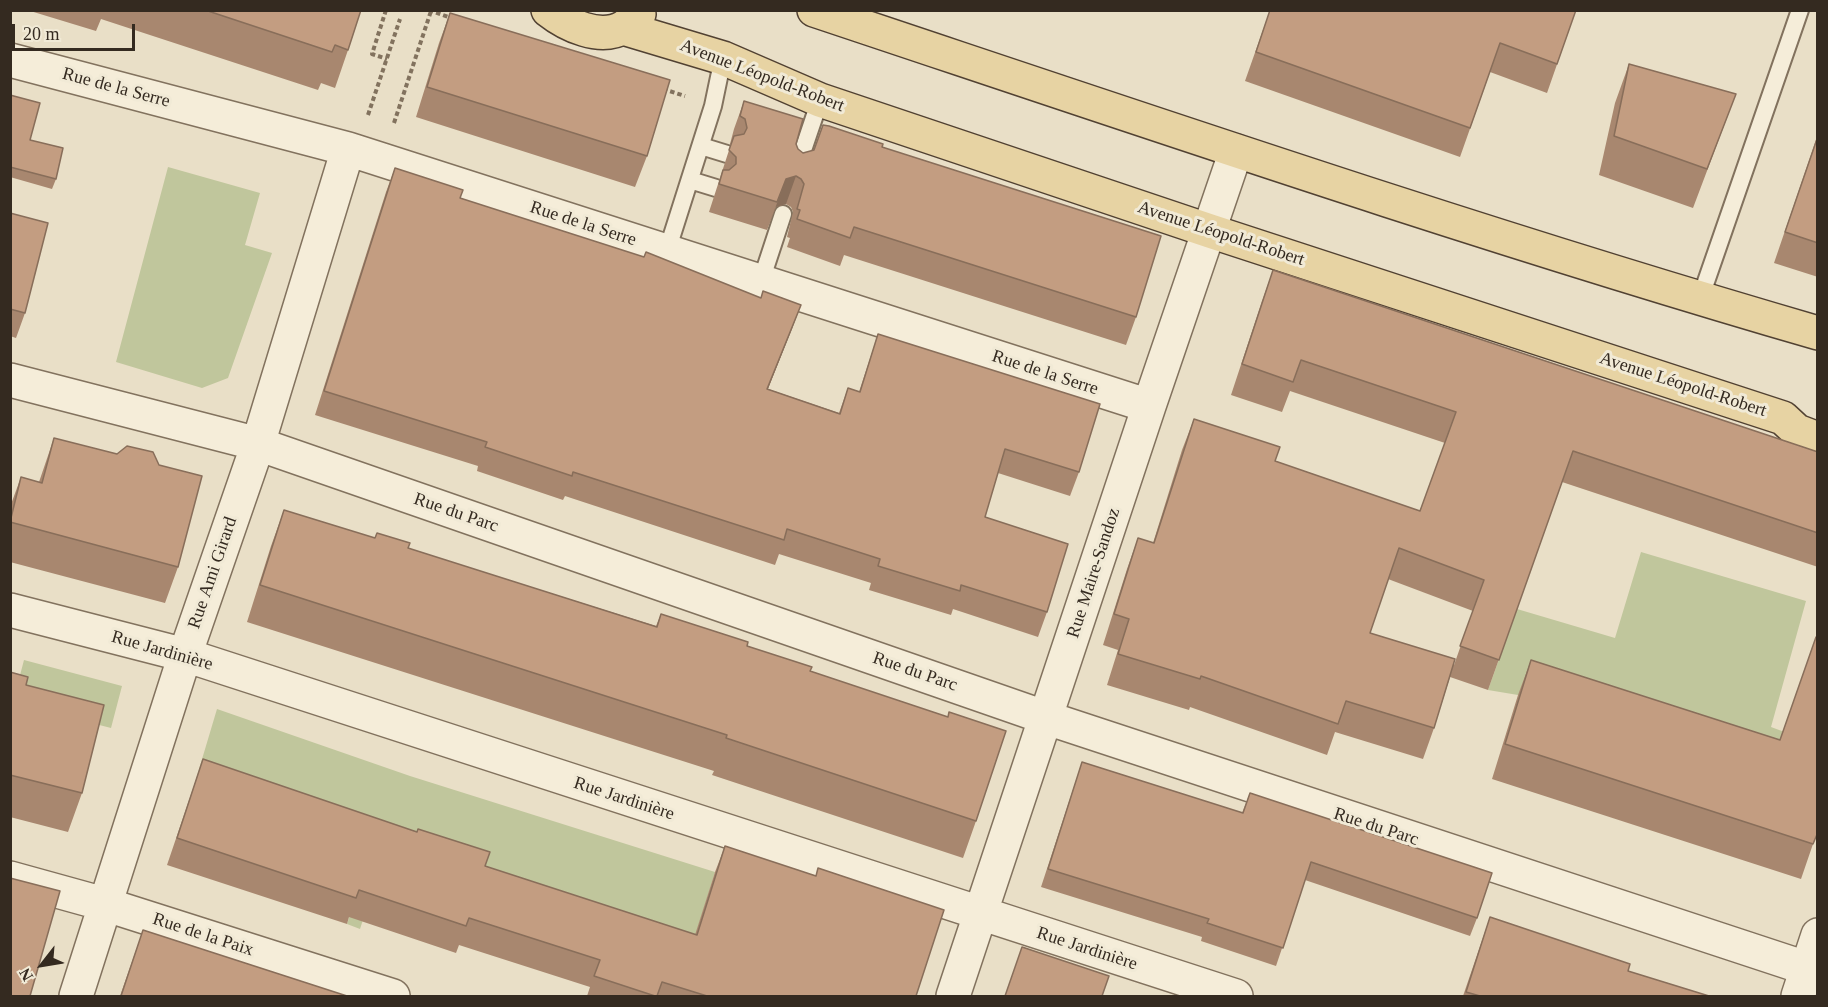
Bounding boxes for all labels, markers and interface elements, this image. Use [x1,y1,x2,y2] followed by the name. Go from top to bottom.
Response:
[15,12,138,50] scale bar
[23,24,60,44] text: 20 m
[677,35,847,117] street label: Avenue Léopold-Robert
[60,63,172,113] street label: Rue de la Serre
[527,197,639,251] street label: Rue de la Serre
[1135,197,1307,271] street label: Avenue Léopold-Robert
[989,346,1101,400] street label: Rue de la Serre
[1597,348,1769,422] street label: Avenue Léopold-Robert
[411,488,501,538] street label: Rue du Parc
[1063,505,1125,641] street label: Rue Maire-Sandoz
[184,514,242,632] street label: Rue Ami Girard
[109,626,215,676] street label: Rue Jardinière
[870,647,960,697] street label: Rue du Parc
[571,773,677,825] street label: Rue Jardinière
[1331,803,1421,851] street label: Rue du Parc
[150,909,256,961] street label: Rue de la Paix
[1034,923,1140,975] street label: Rue Jardinière
[12,935,72,995] north arrow
[16,965,36,984] text: N

